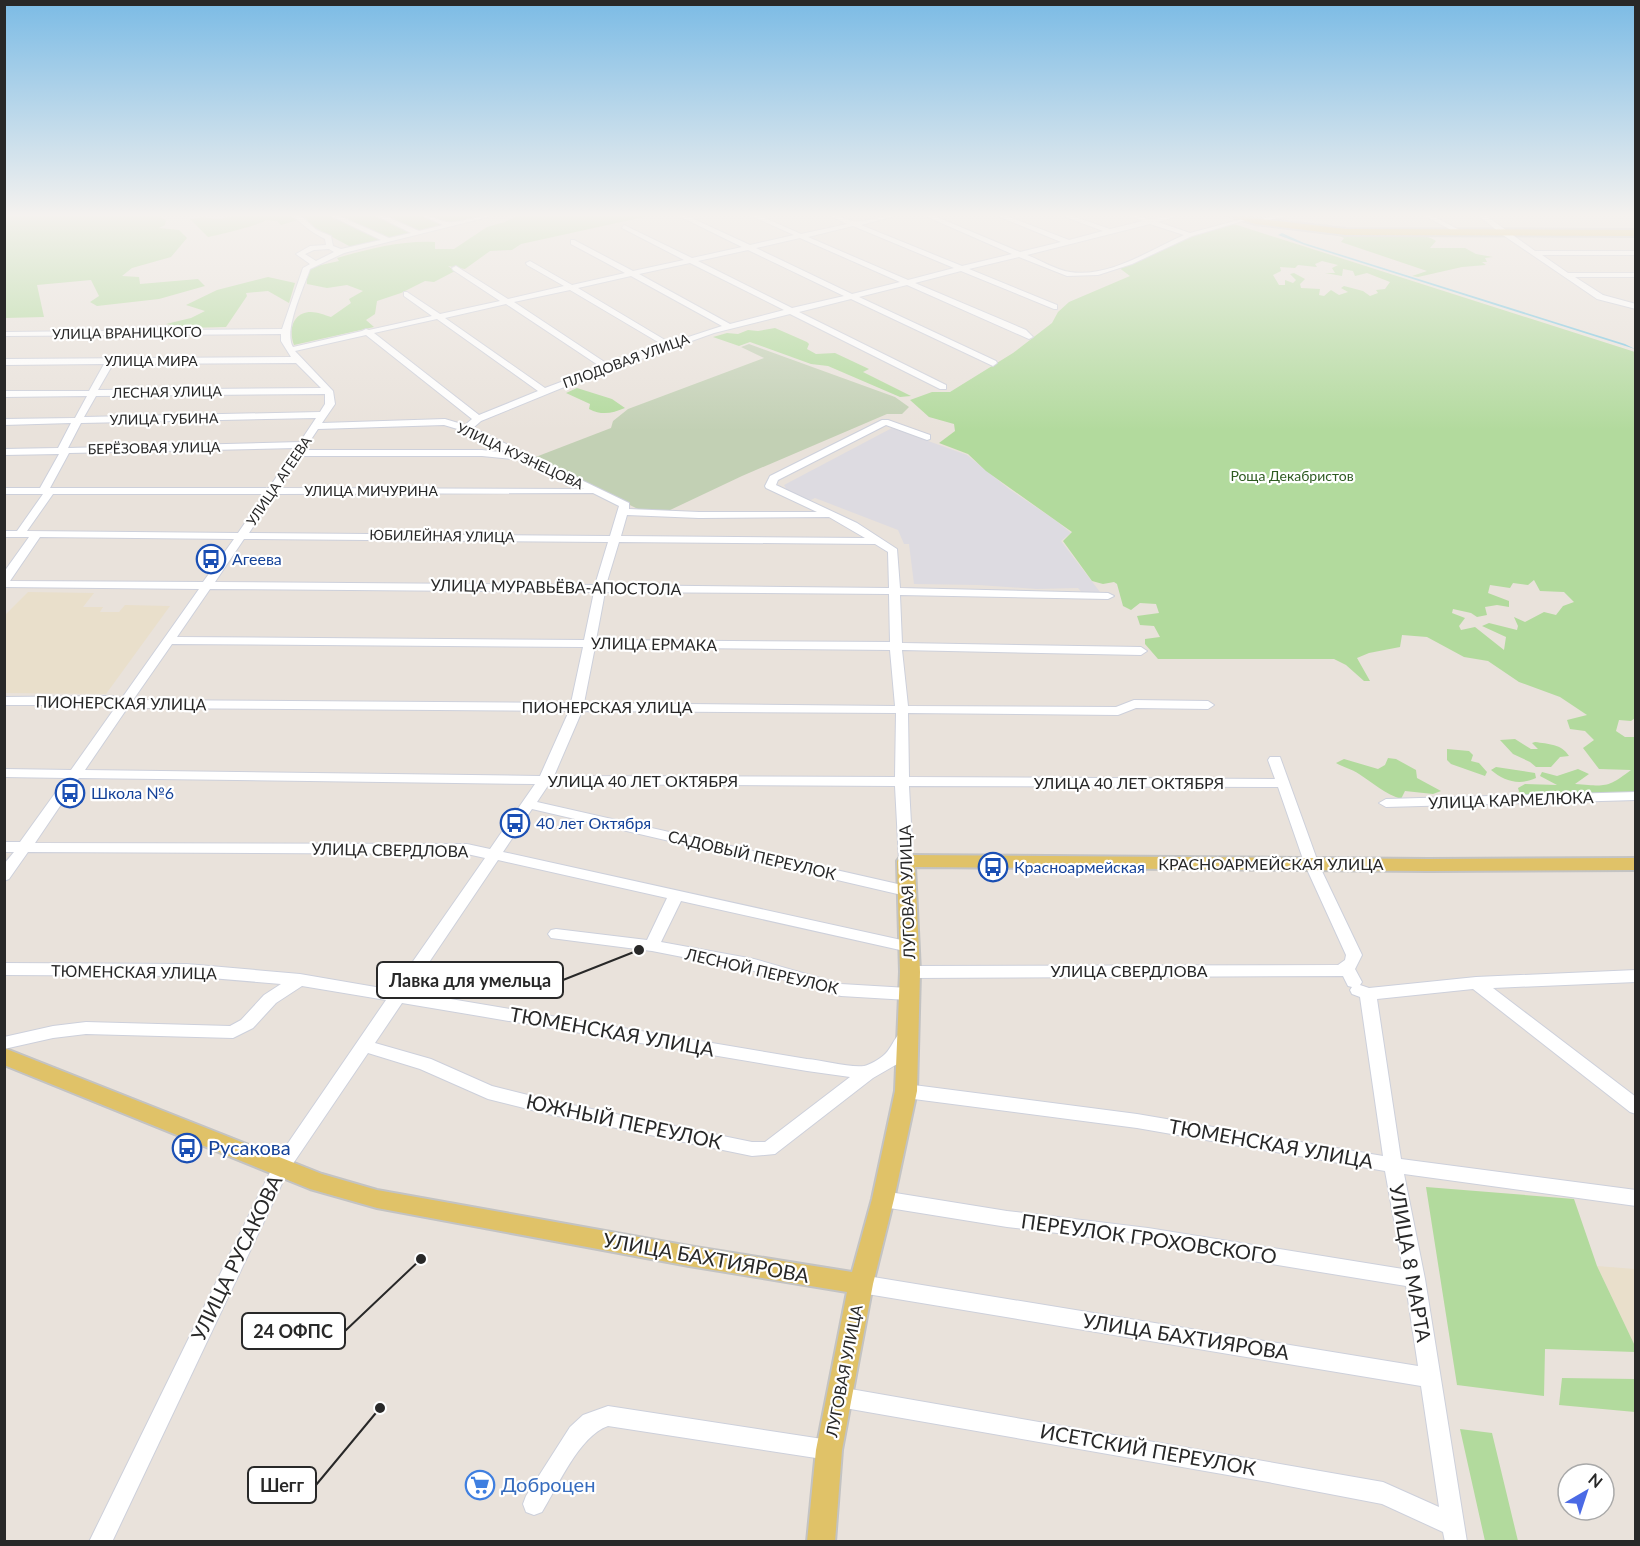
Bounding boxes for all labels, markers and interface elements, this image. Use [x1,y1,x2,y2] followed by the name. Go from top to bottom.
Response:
[52,323,202,342] street label: УЛИЦА ВРАНИЦКОГО
[560,330,692,391] street label: ПЛОДОВАЯ УЛИЦА
[104,352,198,369] street label: УЛИЦА МИРА
[111,382,222,401] street label: ЛЕСНАЯ УЛИЦА
[110,409,219,428] street label: УЛИЦА ГУБИНА
[454,419,587,493] street label: УЛИЦА КУЗНЕЦОВА
[242,432,315,529] street label: УЛИЦА АГЕЕВА
[87,438,221,457] street label: БЕРЁЗОВАЯ УЛИЦА
[1230,467,1354,484] park label: Роща Декабристов
[304,482,438,499] street label: УЛИЦА МИЧУРИНА
[369,526,515,545] street label: ЮБИЛЕЙНАЯ УЛИЦА
[195,543,227,575] bus stop icon: Агеева
[232,549,282,568] place label: Агеева
[430,575,682,598] street label: УЛИЦА МУРАВЬЁВА-АПОСТОЛА
[591,633,718,654] street label: УЛИЦА ЕРМАКА
[35,692,207,713] street label: ПИОНЕРСКАЯ УЛИЦА
[522,697,693,716] street label: ПИОНЕРСКАЯ УЛИЦА
[548,771,738,790] street label: УЛИЦА 40 ЛЕТ ОКТЯБРЯ
[1034,773,1224,792] street label: УЛИЦА 40 ЛЕТ ОКТЯБРЯ
[54,777,86,809] bus stop icon: Школа №6
[91,783,174,802] place label: Школа №6
[1428,787,1594,812] street label: УЛИЦА КАРМЕЛЮКА
[499,807,531,839] bus stop icon: 40 лет Октября
[536,813,651,832] place label: 40 лет Октября
[895,824,918,961] street label: ЛУГОВАЯ УЛИЦА
[666,826,838,883] street label: САДОВЫЙ ПЕРЕУЛОК
[311,839,469,860] street label: УЛИЦА СВЕРДЛОВА
[977,851,1009,883] bus stop icon: Красноармейская
[1158,854,1384,873] street label: КРАСНОАРМЕЙСКАЯ УЛИЦА
[1014,857,1145,876] place label: Красноармейская
[683,943,841,997] street label: ЛЕСНОЙ ПЕРЕУЛОК
[51,961,217,982] street label: ТЮМЕНСКАЯ УЛИЦА
[1050,961,1208,980] street label: УЛИЦА СВЕРДЛОВА
[377,962,563,998] callout: Лавка для умельца
[388,969,551,991] text: Лавка для умельца
[508,1001,717,1061] street label: ТЮМЕНСКАЯ УЛИЦА
[524,1089,725,1154] street label: ЮЖНЫЙ ПЕРЕУЛОК
[1167,1113,1376,1173] street label: ТЮМЕНСКАЯ УЛИЦА
[171,1132,203,1164] bus stop icon: Русакова
[208,1135,291,1159] place label: Русакова
[186,1170,287,1344] street label: УЛИЦА РУСАКОВА
[1385,1182,1437,1344] street label: УЛИЦА 8 МАРТА
[1020,1208,1279,1268] street label: ПЕРЕУЛОК ГРОХОВСКОГО
[601,1227,812,1287] street label: УЛИЦА БАХТИЯРОВА
[821,1303,866,1440] street label: ЛУГОВАЯ УЛИЦА
[1081,1308,1292,1364] street label: УЛИЦА БАХТИЯРОВА
[242,1313,345,1349] callout: 24 ОФПС
[253,1320,333,1342] text: 24 ОФПС
[1038,1418,1259,1480] street label: ИСЕТСКИЙ ПЕРЕУЛОК
[1556,1462,1616,1522] north arrow
[248,1467,316,1503] callout: Шегг
[464,1469,496,1501] supermarket icon: Доброцен
[1585,1469,1607,1491] text: N
[501,1472,595,1496] place label: Доброцен
[260,1474,304,1496] text: Шегг

